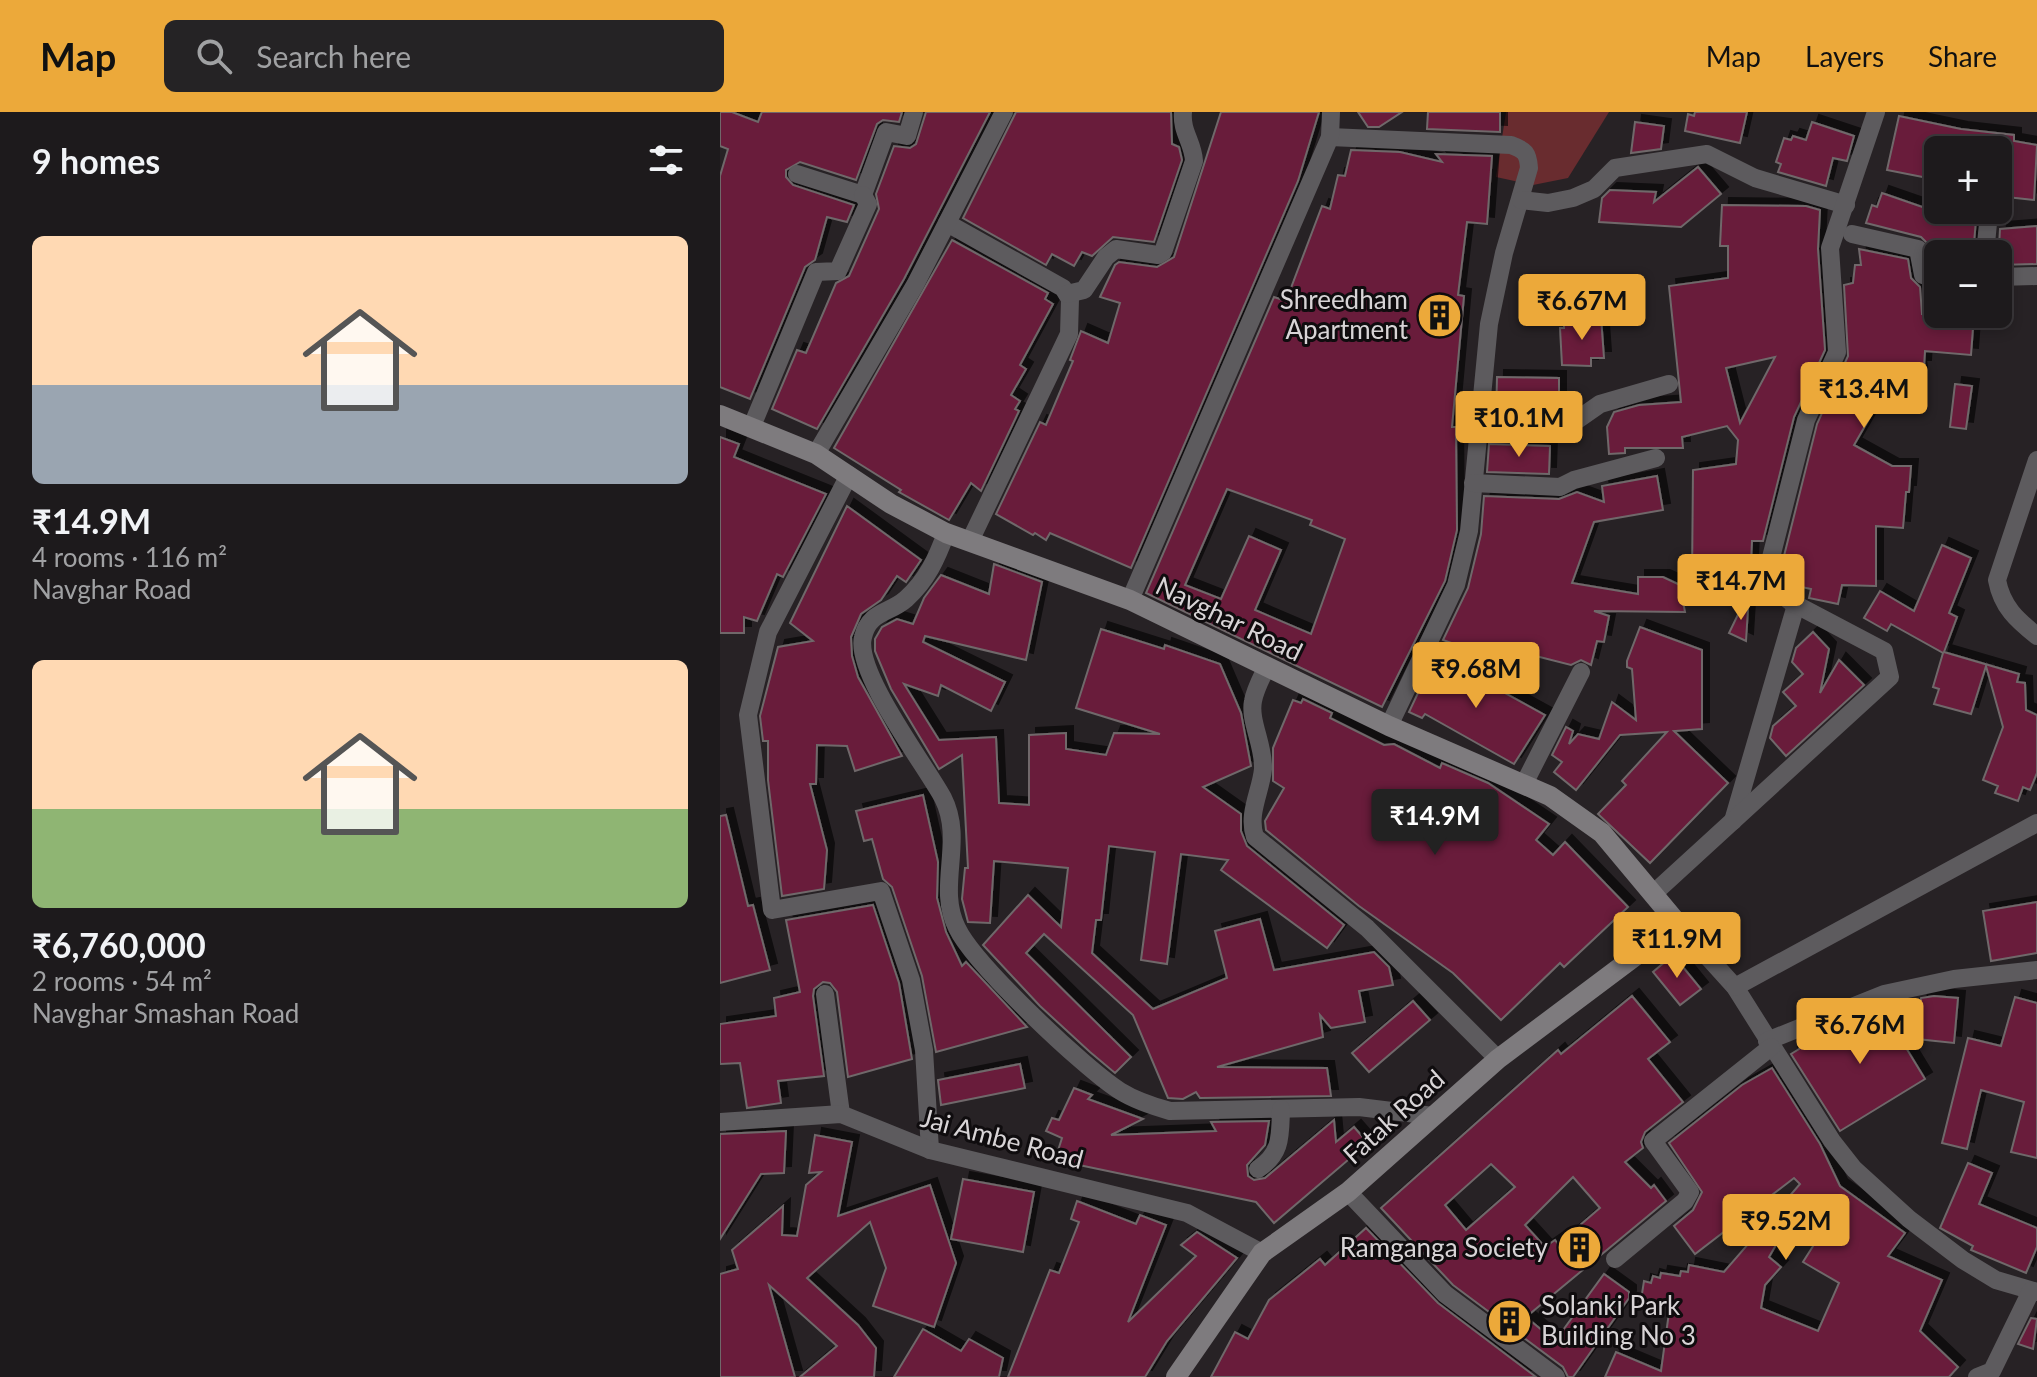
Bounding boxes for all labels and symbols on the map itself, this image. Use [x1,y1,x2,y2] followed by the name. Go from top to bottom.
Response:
[1517,274,1647,342] pin: ₹6.67M
[1280,283,1409,345] place label: Shreedham Apartment
[1415,291,1463,339] building icon: Shreedham Apartment
[1799,362,1929,430] pin: ₹13.4M
[1454,391,1584,459] pin: ₹10.1M
[1676,554,1806,622] pin: ₹14.7M
[1151,569,1308,667] street label: Navghar Road
[1411,642,1541,710] pin: ₹9.68M
[1370,789,1500,857] pin: ₹14.9M
[1612,912,1742,980] pin: ₹11.9M
[1795,998,1925,1066] pin: ₹6.76M
[1336,1062,1451,1170] street label: Fatak Road
[917,1101,1087,1175] street label: Jai Ambe Road
[1721,1194,1851,1262] pin: ₹9.52M
[1555,1224,1603,1272] building icon: Ramganga Society
[1340,1231,1549,1263] place label: Ramganga Society
[1541,1289,1696,1351] place label: Solanki Park Building No 3
[1486,1297,1534,1345] building icon: Solanki Park Building No 3

